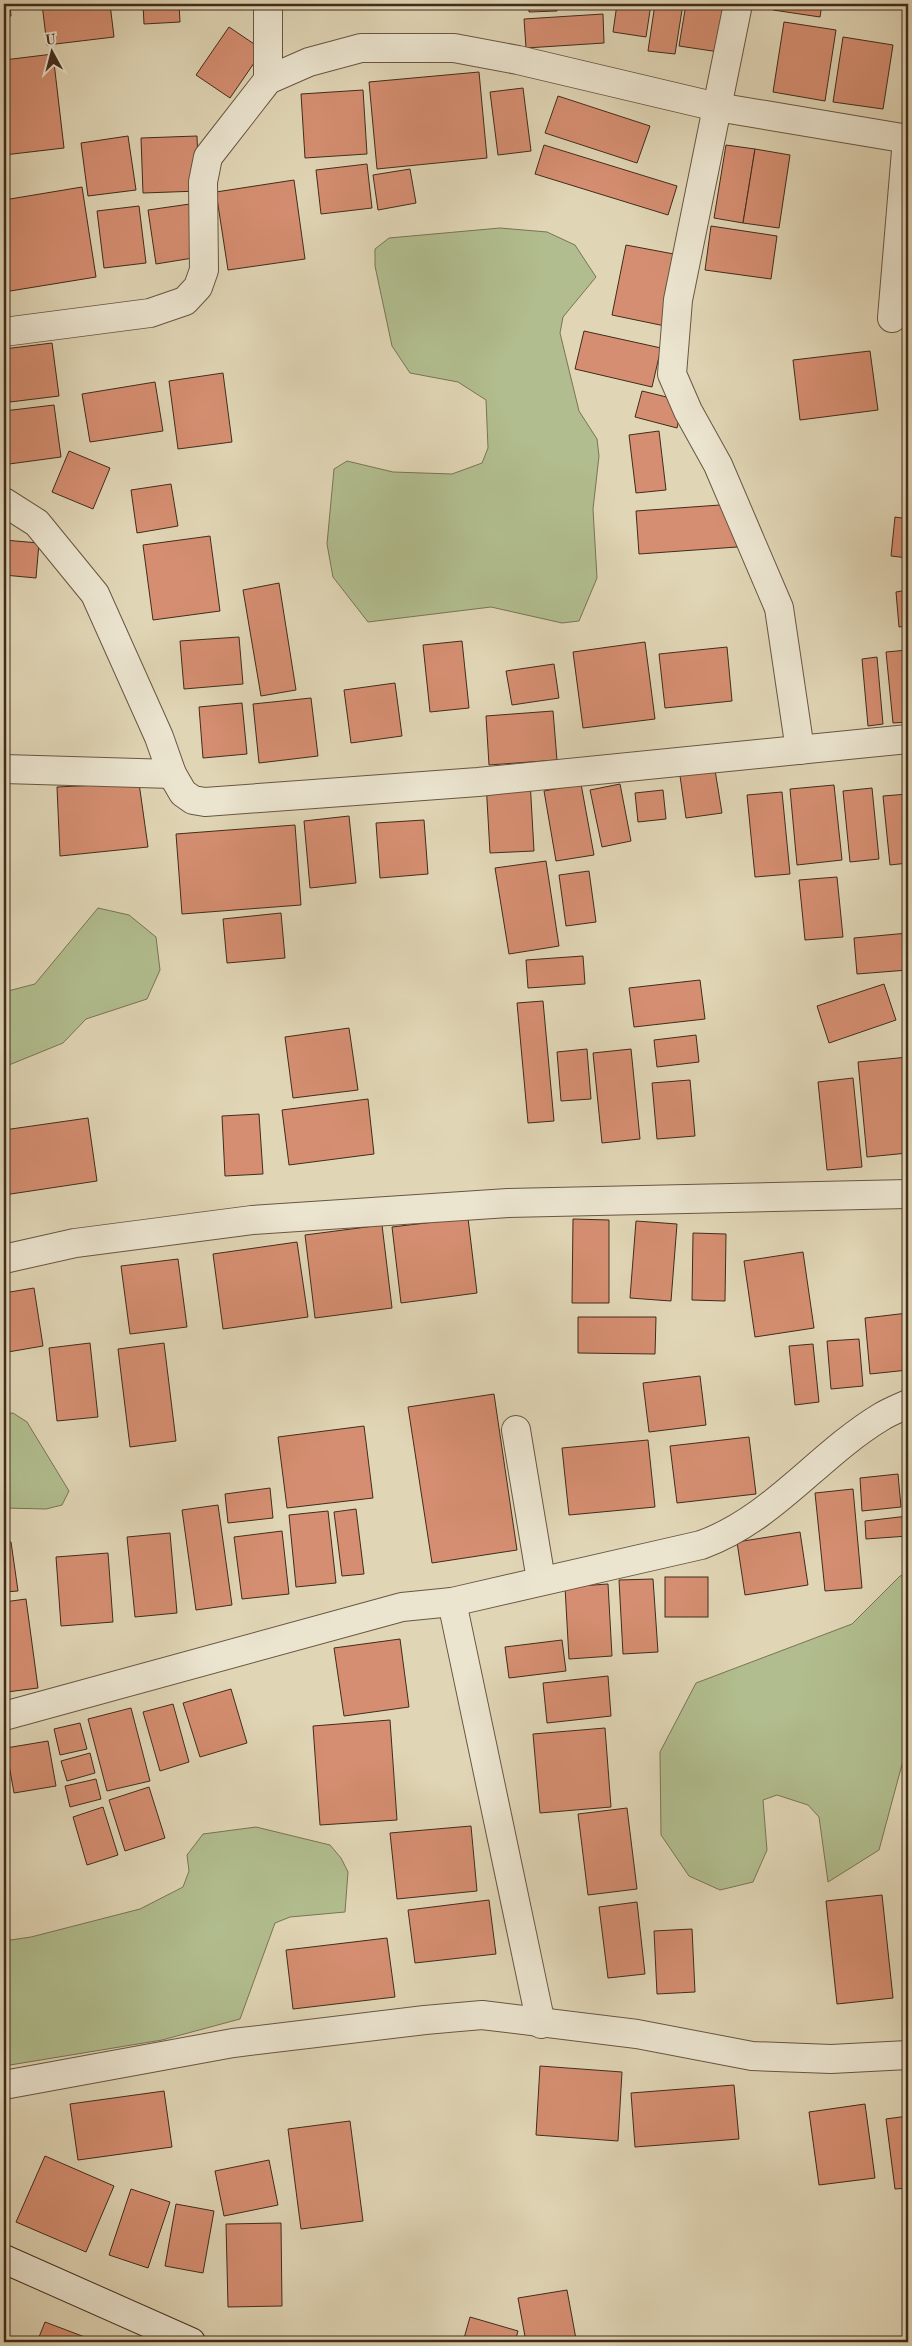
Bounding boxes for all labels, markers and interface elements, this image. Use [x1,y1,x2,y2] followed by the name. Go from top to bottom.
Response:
[28,28,78,78] north arrow
[44,32,57,48] text: U

